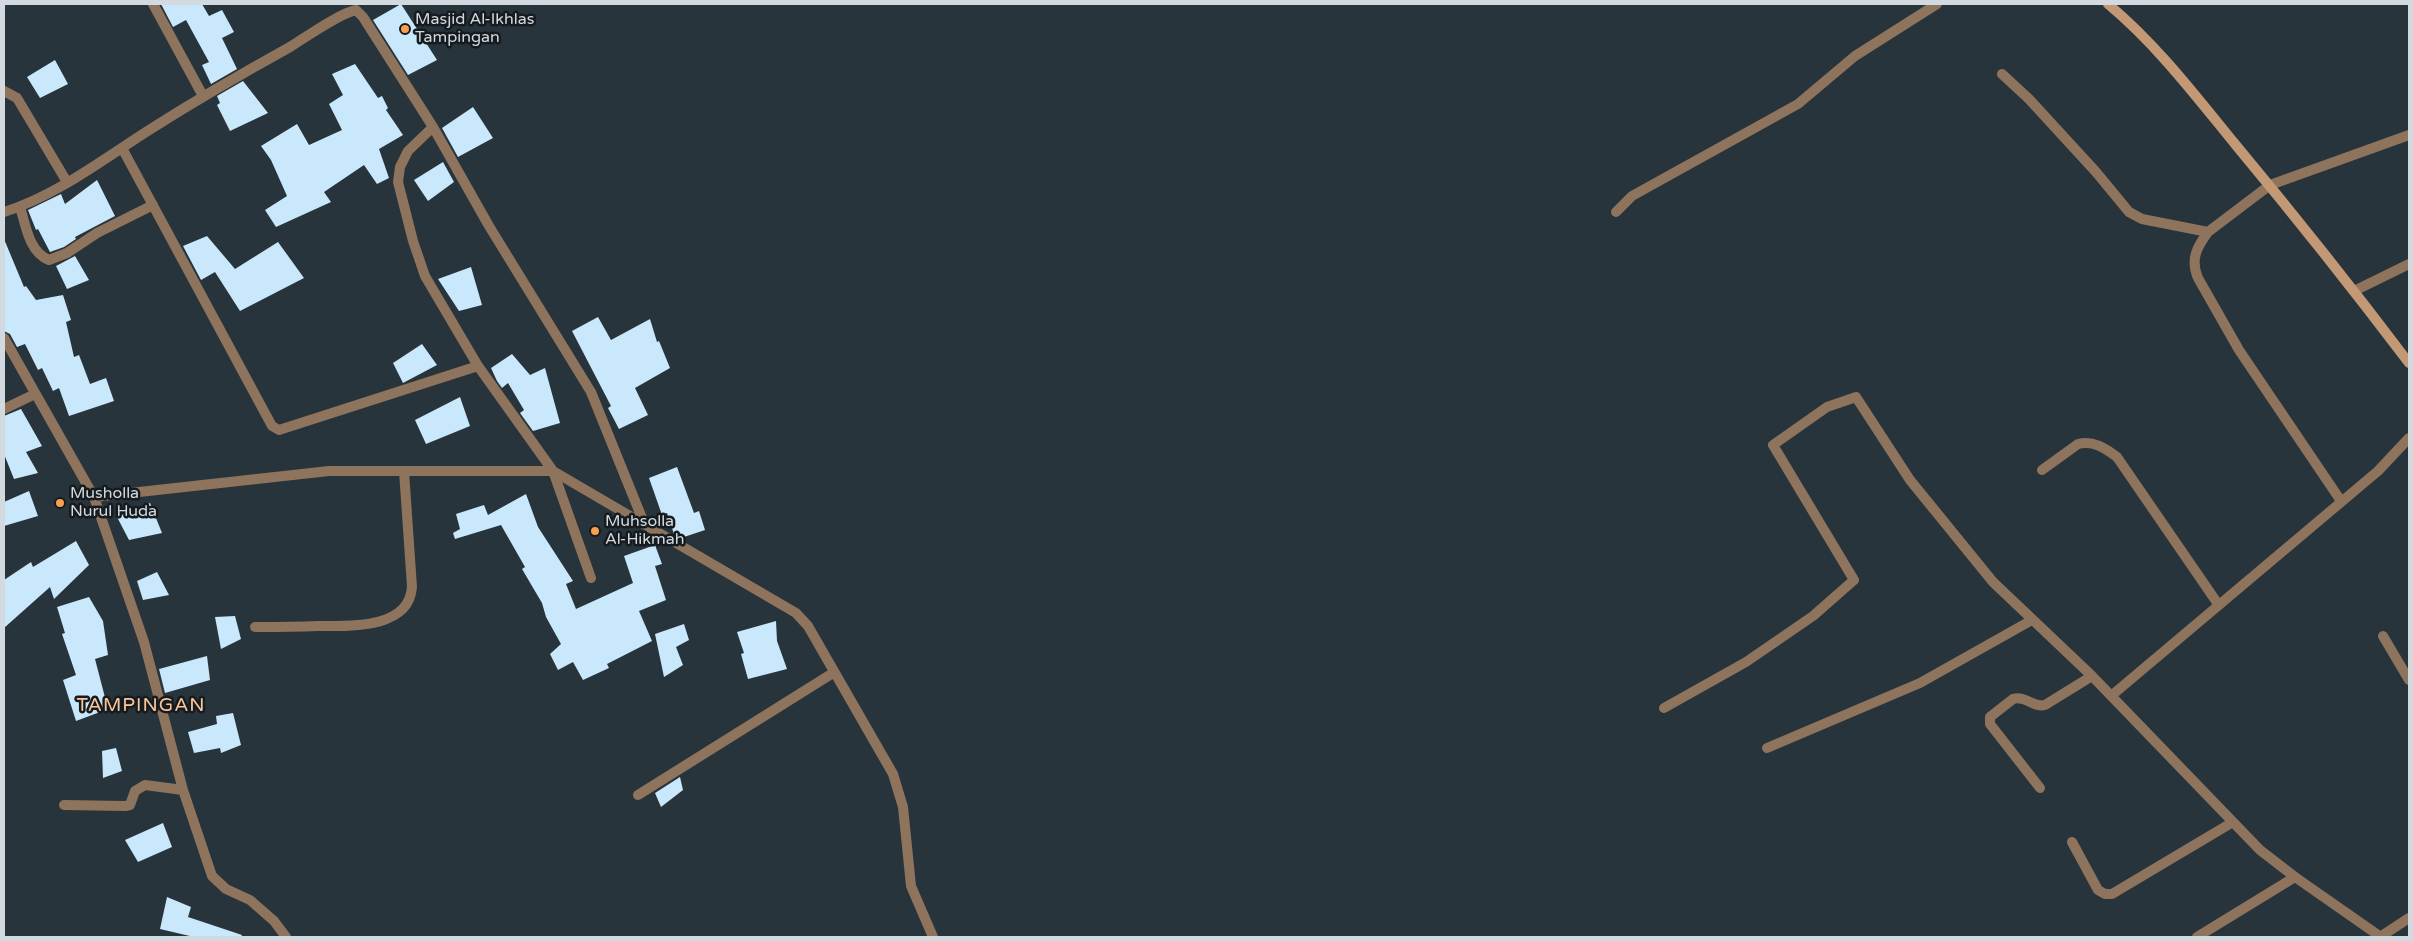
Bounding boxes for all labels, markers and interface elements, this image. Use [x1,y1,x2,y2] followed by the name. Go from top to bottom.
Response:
[415,10,534,48] place label: Masjid Al-Ikhlas Tampingan
[399,23,411,35] marker: Masjid Al-Ikhlas Tampingan
[70,484,157,522] place label: Musholla Nurul Huda
[54,497,66,509] marker: Musholla Nurul Huda
[605,512,684,550] place label: Muhsolla Al-Hikmah
[589,525,601,537] marker: Muhsolla Al-Hikmah
[75,695,207,717] district label: TAMPINGAN

